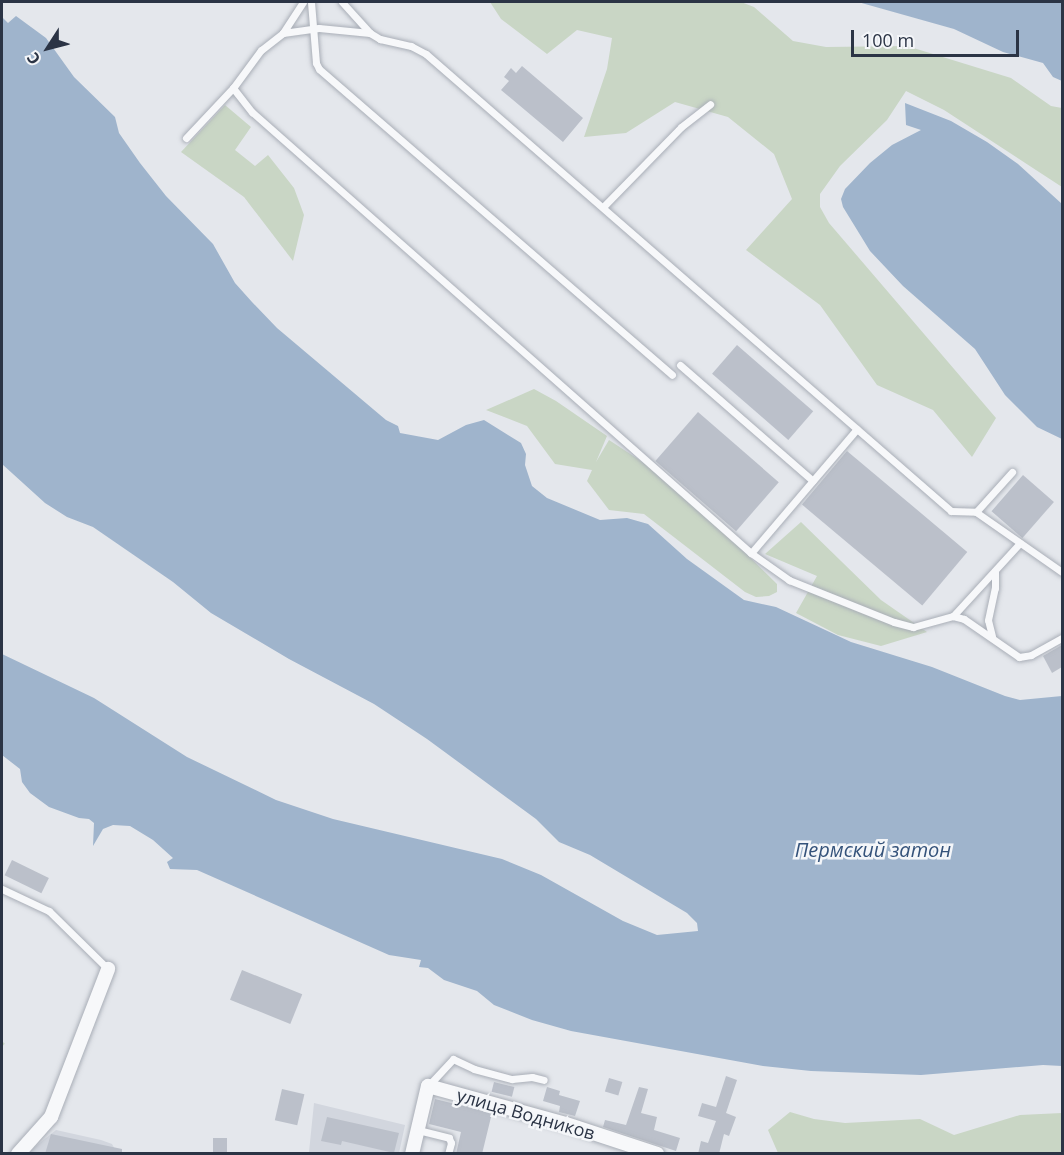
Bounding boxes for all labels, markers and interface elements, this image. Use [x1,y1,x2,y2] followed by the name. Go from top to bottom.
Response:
[18,18,78,78] north arrow
[854,18,1022,56] scale bar
[862,28,914,52] text: 100 m
[22,48,45,69] text: С
[795,837,951,861] water label: Пермский затон
[454,1084,598,1144] street label: улица Водников

